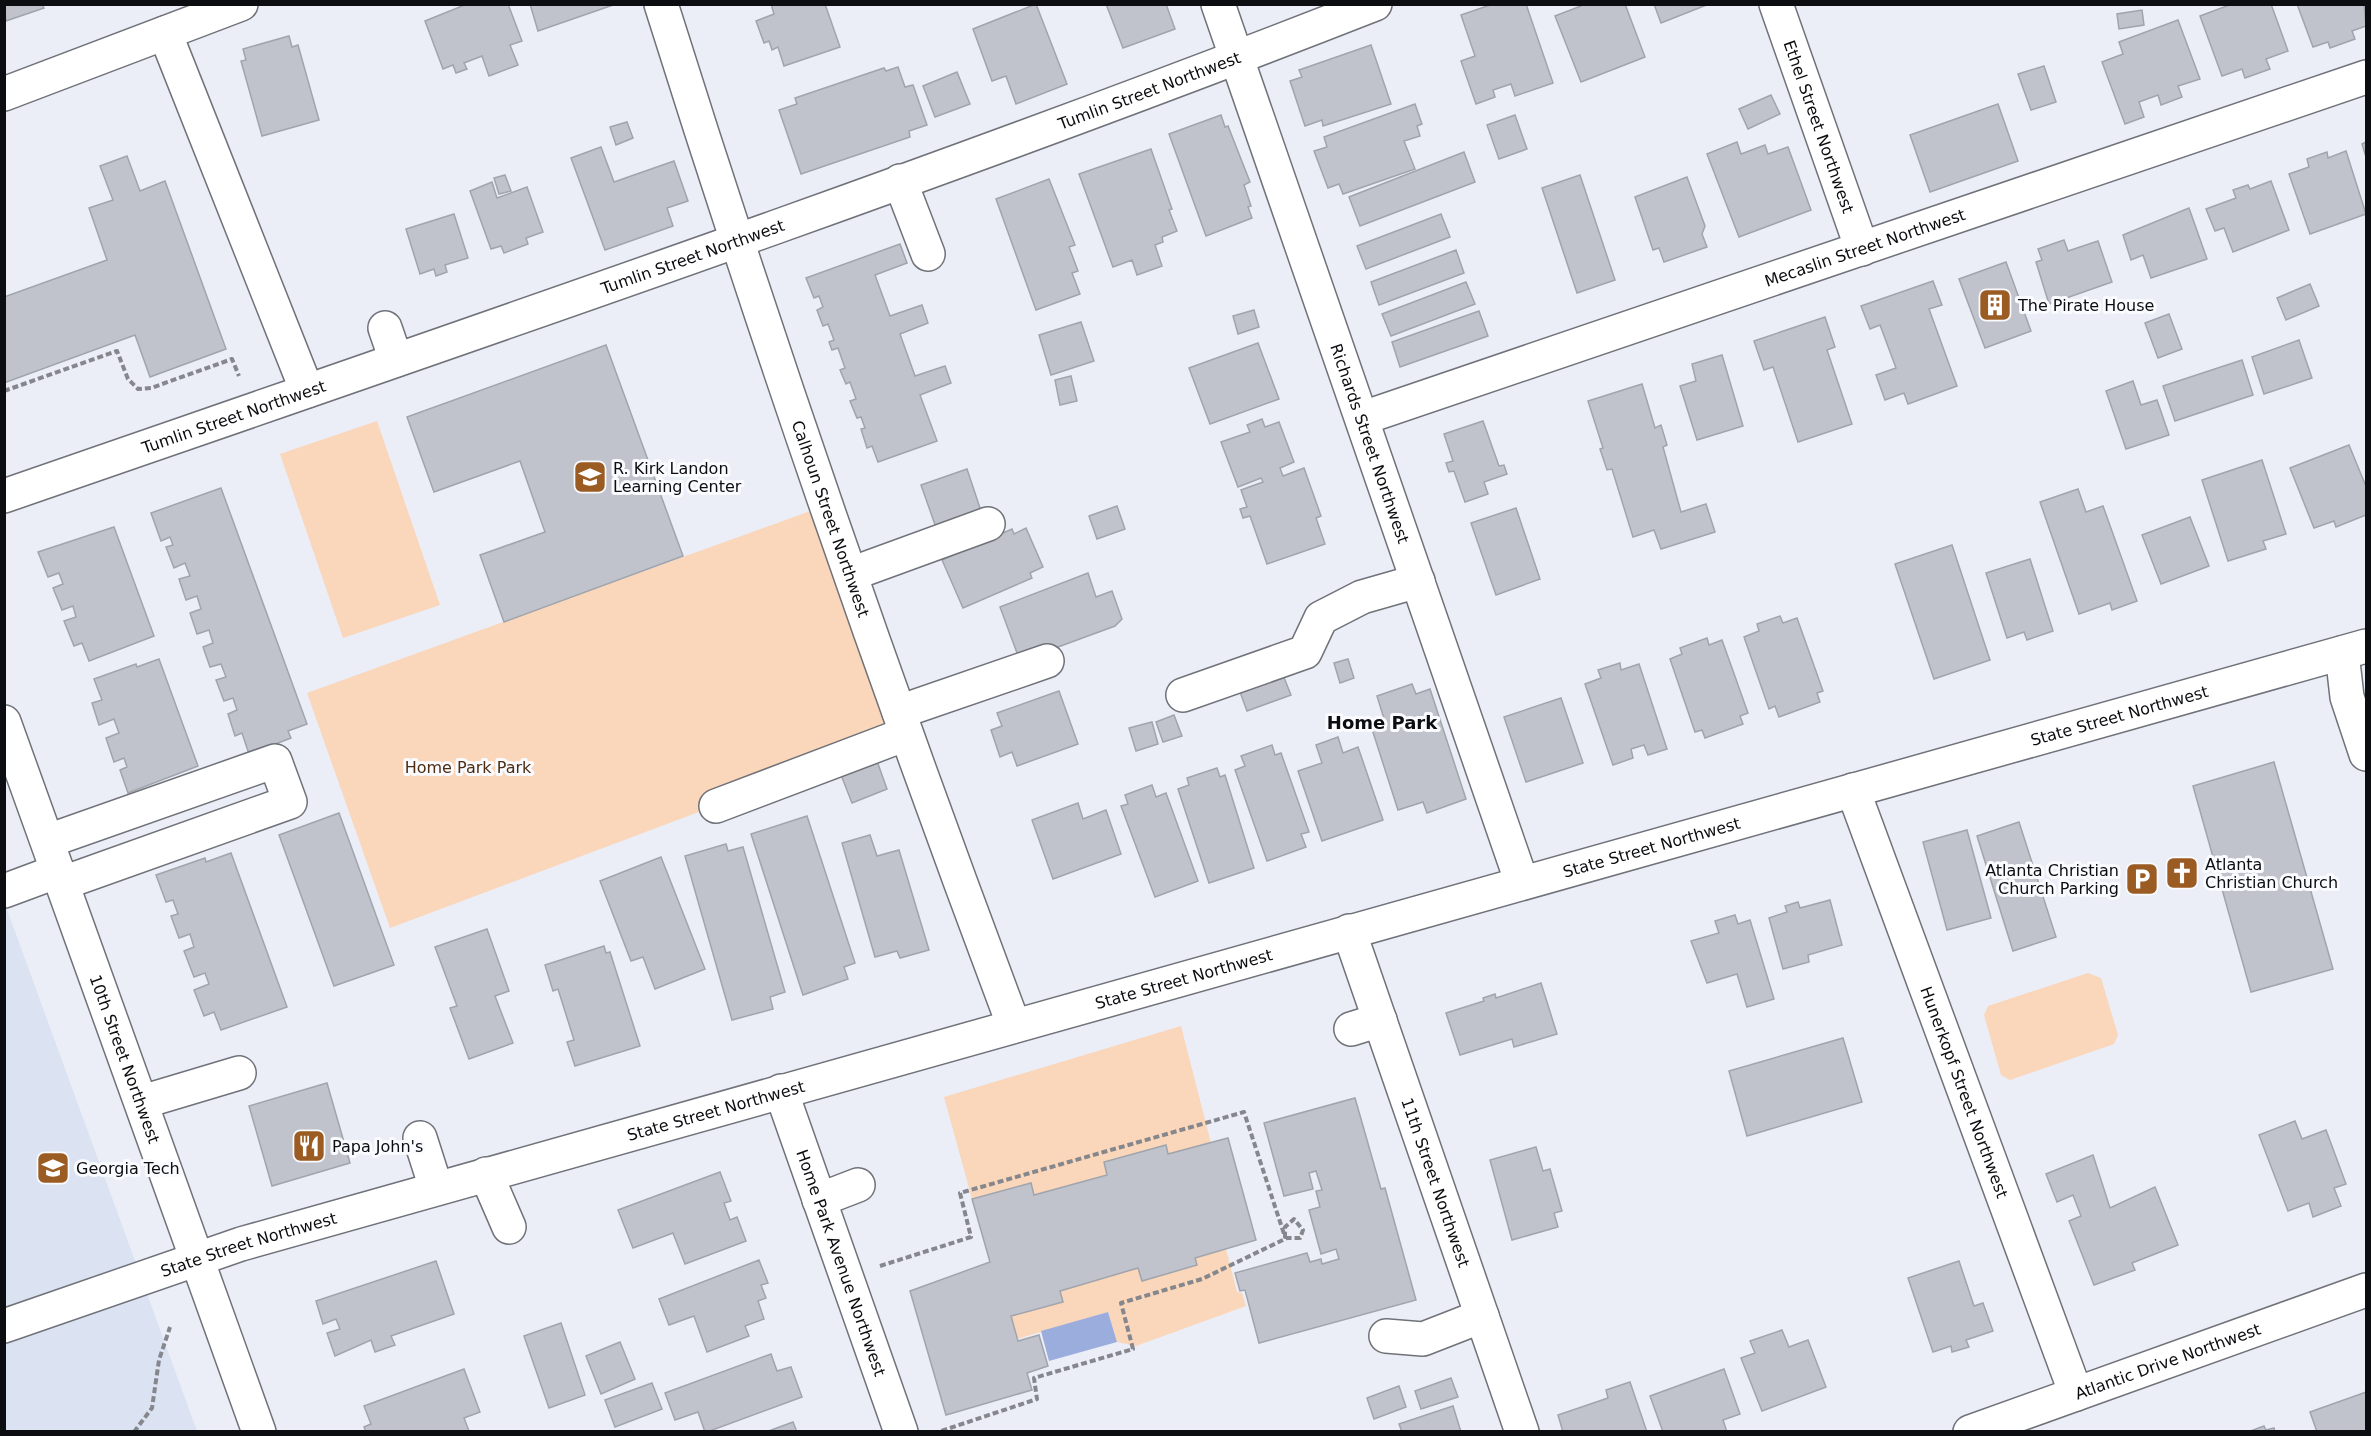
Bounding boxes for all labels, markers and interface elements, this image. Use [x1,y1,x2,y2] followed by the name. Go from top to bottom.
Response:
[1780,38,1858,216] street label: Ethel Street Northwest
[1055,47,1243,134] street label: Tumlin Street Northwest
[1762,204,1968,290] street label: Mecaslin Street Northwest
[597,215,787,298] street label: Tumlin Street Northwest
[1977,287,2013,323] building icon: The Pirate House
[2017,296,2154,315] place label: The Pirate House
[1327,341,1413,546] street label: Richards Street Northwest
[138,376,328,457] street label: Tumlin Street Northwest
[788,418,874,620] street label: Calhoun Street Northwest
[572,459,608,495] school or university icon: R. Kirk Landon Learning Center
[613,459,742,496] place label: R. Kirk Landon Learning Center
[2028,681,2210,749] street label: State Street Northwest
[1327,712,1438,733] district label: Home Park
[405,758,532,777] park label: Home Park Park
[1561,813,1742,881] street label: State Street Northwest
[2164,855,2200,891] church icon: Atlanta Christian Church
[2205,855,2338,892] place label: Atlanta Christian Church
[1985,861,2119,898] place label: Atlanta Christian Church Parking
[2124,861,2160,897] parking icon: Atlanta Christian Church Parking
[1093,945,1275,1013] street label: State Street Northwest
[86,972,164,1146] street label: 10th Street Northwest
[1917,984,2012,1201] street label: Hunerkopf Street Northwest
[625,1076,807,1144] street label: State Street Northwest
[1398,1095,1474,1270] street label: 11th Street Northwest
[291,1128,327,1164] restaurant icon: Papa John's
[332,1137,423,1156] place label: Papa John's
[793,1147,890,1379] street label: Home Park Avenue Northwest
[35,1150,71,1186] school or university icon: Georgia Tech
[76,1159,180,1178] place label: Georgia Tech
[158,1208,339,1281] street label: State Street Northwest
[2072,1319,2263,1403] street label: Atlantic Drive Northwest

